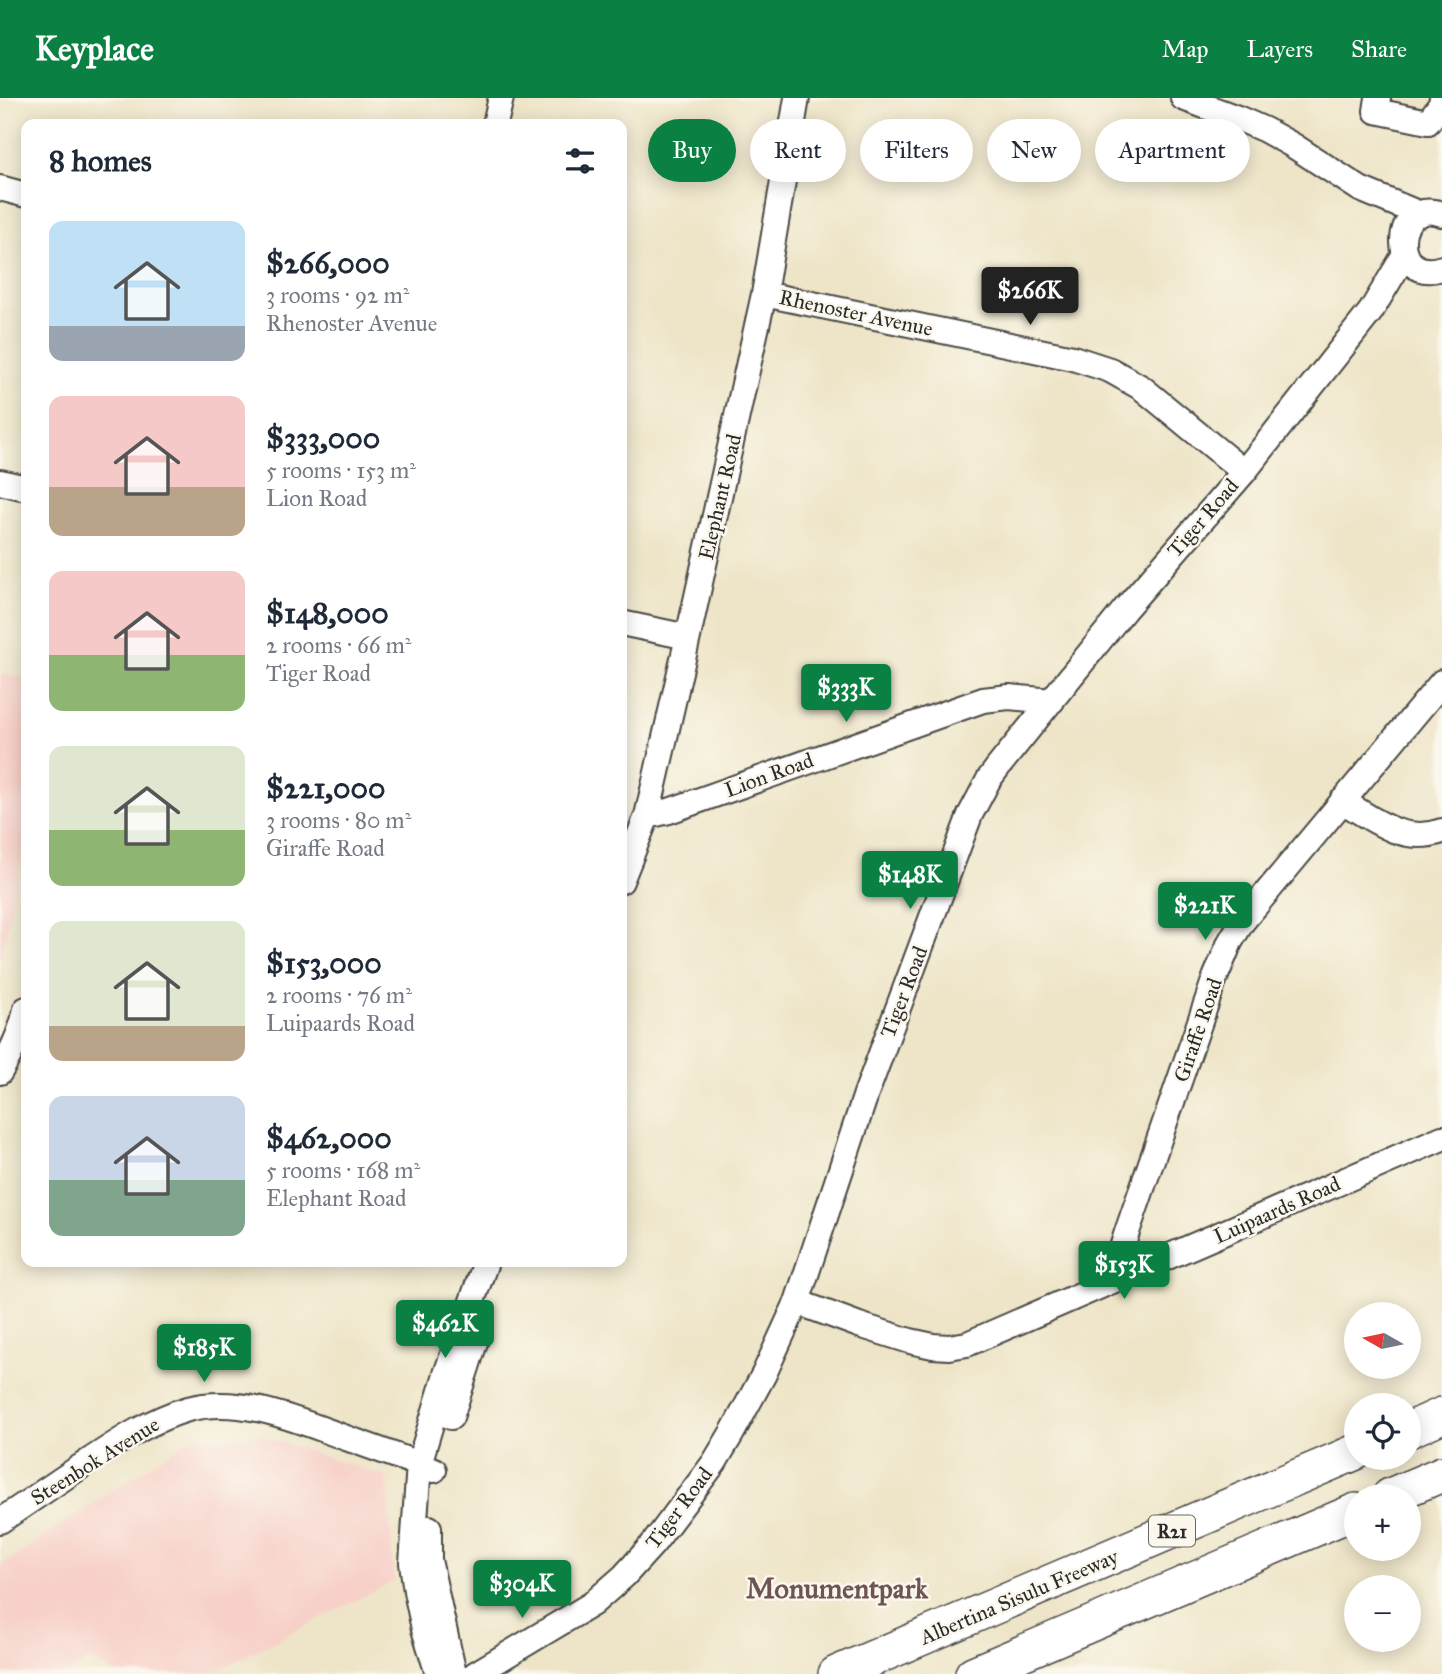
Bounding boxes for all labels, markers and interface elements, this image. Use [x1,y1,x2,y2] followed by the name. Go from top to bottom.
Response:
[35,29,154,69] text: Keyplace
[1162,34,1209,64] text: Map
[1247,34,1313,64] text: Layers
[1351,34,1407,64] text: Share
[648,119,736,182] chip: Buy
[750,119,846,182] chip: Rent
[860,119,973,182] chip: Filters
[987,119,1081,182] chip: New
[1095,119,1250,182] chip: Apartment
[561,142,599,180] icon: filters
[49,143,152,179] text: 8 homes
[266,245,390,281] text: $266,000
[105,249,189,333] icon: home
[981,268,1079,327] pin: $266K
[997,276,1063,304] text: $266K
[266,281,409,309] text: 3 rooms · 92 m²
[777,284,936,342] street label: Rhenoster Avenue
[266,309,437,337] text: Rhenoster Avenue
[266,420,380,456] text: $333,000
[105,424,189,508] icon: home
[693,431,747,562] street label: Elephant Road
[266,456,416,484] text: 5 rooms · 153 m²
[1162,473,1245,563] street label: Tiger Road
[266,484,367,512] text: Lion Road
[266,595,389,631] text: $148,000
[105,599,189,683] icon: home
[266,631,411,659] text: 2 rooms · 66 m²
[266,659,371,687] text: Tiger Road
[797,664,895,724] pin: $333K
[817,673,875,701] text: $333K
[721,747,817,803] street label: Lion Road
[266,770,385,806] text: $221,000
[105,774,189,858] icon: home
[266,806,411,834] text: 3 rooms · 80 m²
[266,834,385,862] text: Giraffe Road
[861,852,959,911] pin: $148K
[878,860,942,888] text: $148K
[1156,882,1254,942] pin: $221K
[1174,891,1236,919] text: $221K
[875,942,933,1041] street label: Tiger Road
[266,945,382,981] text: $153,000
[105,949,189,1033] icon: home
[1168,974,1228,1085] street label: Giraffe Road
[266,981,412,1009] text: 2 rooms · 76 m²
[266,1009,415,1037] text: Luipaards Road
[266,1120,392,1156] text: $462,000
[105,1124,189,1208] icon: home
[266,1156,420,1184] text: 5 rooms · 168 m²
[1210,1170,1345,1250] street label: Luipaards Road
[266,1184,407,1212] text: Elephant Road
[1075,1242,1173,1301] pin: $153K
[1095,1250,1153,1278] text: $153K
[396,1300,494,1360] pin: $462K
[1344,1302,1421,1379] north arrow
[1344,1302,1421,1652] map controls
[412,1309,478,1337] text: $462K
[155,1324,253,1384] pin: $185K
[173,1333,235,1361] text: $185K
[1344,1393,1421,1470] button: locate
[26,1411,164,1511] street label: Steenbok Avenue
[640,1462,718,1554] street label: Tiger Road
[1344,1484,1421,1561] button: +
[1149,1516,1195,1546] road number: R21
[915,1543,1123,1651] street label: Albertina Sisulu Freeway
[473,1560,571,1620] pin: $304K
[489,1569,555,1597] text: $304K
[746,1571,929,1606] district label: Monumentpark
[1344,1575,1421,1652] button: −

